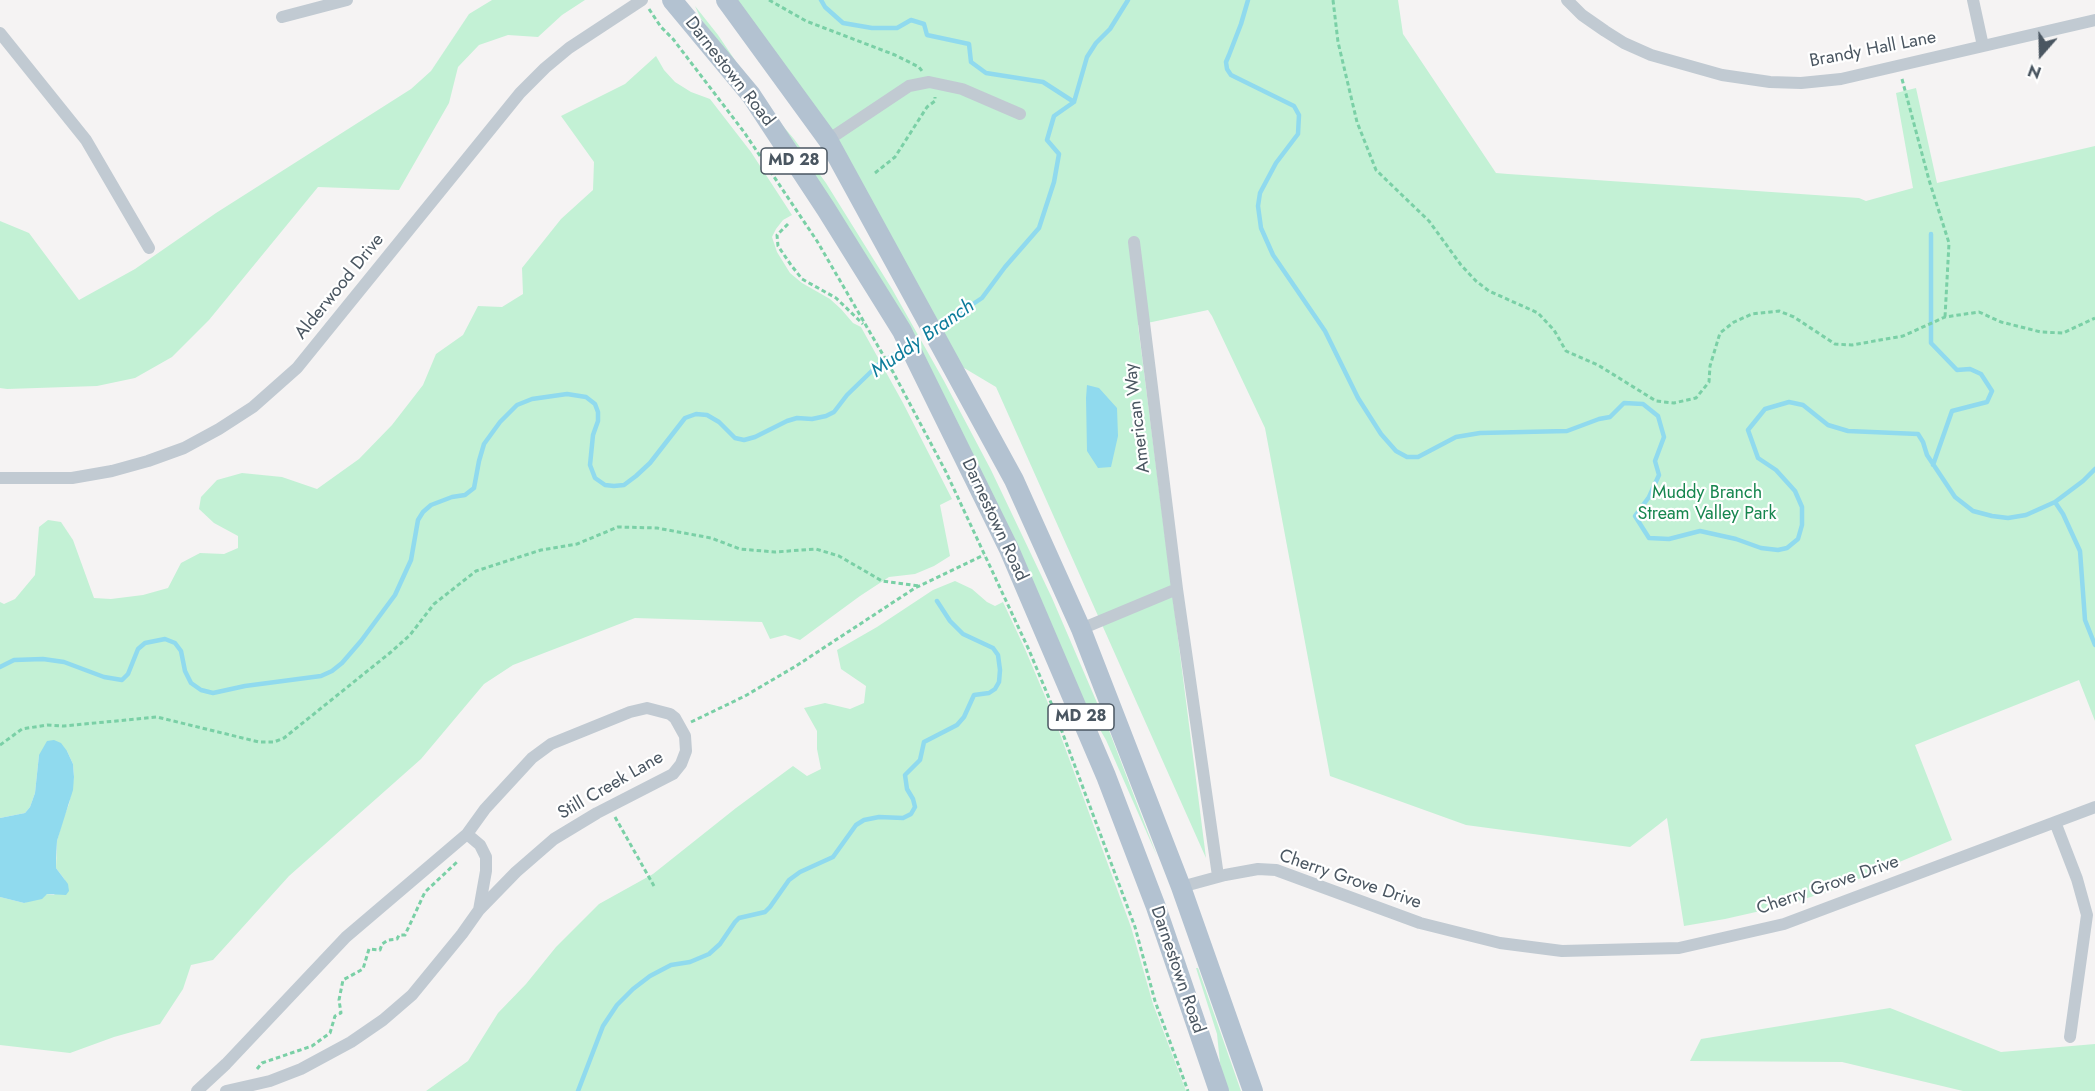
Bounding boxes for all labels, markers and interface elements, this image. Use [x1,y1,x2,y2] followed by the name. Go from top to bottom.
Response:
[680,13,778,131] street label: Darnestown Road
[2011,24,2071,84] north arrow
[1808,27,1938,73] street label: Brandy Hall Lane
[2025,58,2045,84] text: N
[761,148,827,174] road number: MD 28
[291,230,389,344] street label: Alderwood Drive
[867,295,979,383] water label: Muddy Branch
[1121,362,1155,474] street label: American Way
[956,455,1032,585] street label: Darnestown Road
[1638,483,1776,526] park label: Muddy Branch Stream Valley Park
[1048,704,1114,730] road number: MD 28
[554,747,668,825] street label: Still Creek Lane
[1276,846,1424,914] street label: Cherry Grove Drive
[1754,852,1902,920] street label: Cherry Grove Drive
[1145,904,1209,1036] street label: Darnestown Road

